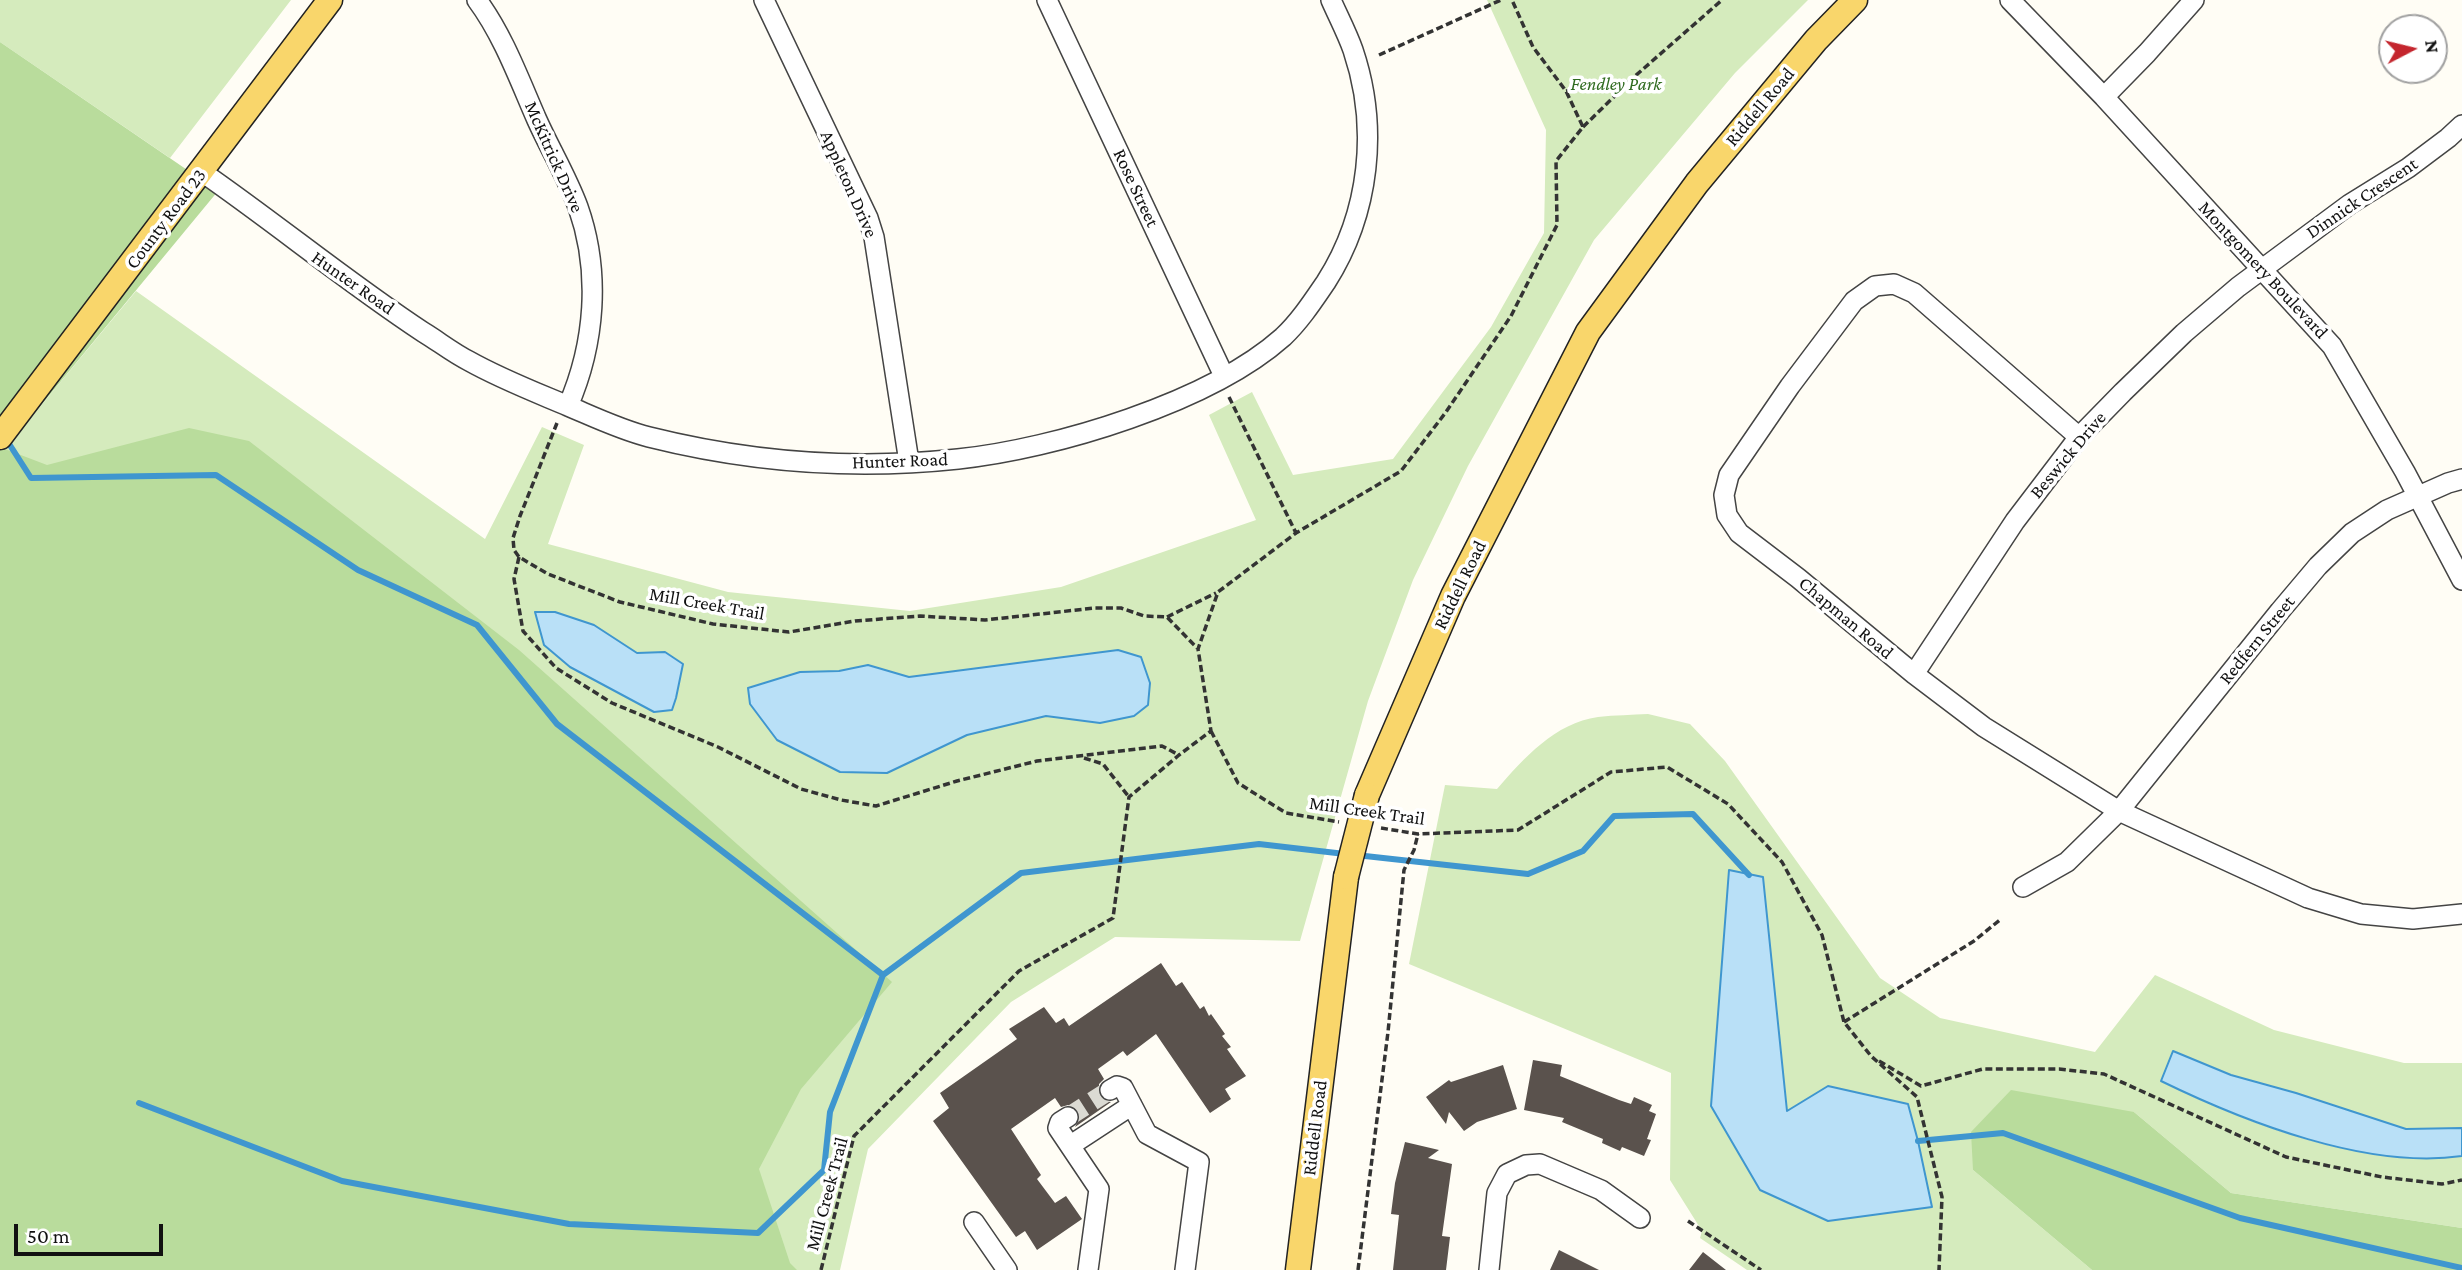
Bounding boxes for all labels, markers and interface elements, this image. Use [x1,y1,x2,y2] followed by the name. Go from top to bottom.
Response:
[2378,14,2448,84] north arrow
[2421,39,2444,54] text: N
[1720,63,1800,151] street label: Riddell Road
[1571,73,1661,95] park label: Fendley Park
[519,98,589,216] street label: McKitrick Drive
[815,127,883,241] street label: Appleton Drive
[1108,145,1164,231] street label: Rose Street
[2302,152,2422,244] street label: Dinnick Crescent
[121,164,211,274] street label: County Road 23
[2193,196,2333,344] street label: Montgomery Boulevard
[307,246,399,320] street label: Hunter Road
[2025,407,2111,503] street label: Beswick Drive
[852,448,948,474] street label: Hunter Road
[1429,537,1491,633] street label: Riddell Road
[1794,572,1898,664] street label: Chapman Road
[648,583,766,625] street label: Mill Creek Trail
[2214,591,2300,689] street label: Redfern Street
[1308,792,1426,830] street label: Mill Creek Trail
[1298,1079,1332,1177] street label: Riddell Road
[801,1135,853,1253] street label: Mill Creek Trail
[18,1210,166,1254] scale bar
[27,1224,70,1248] text: 50 m

